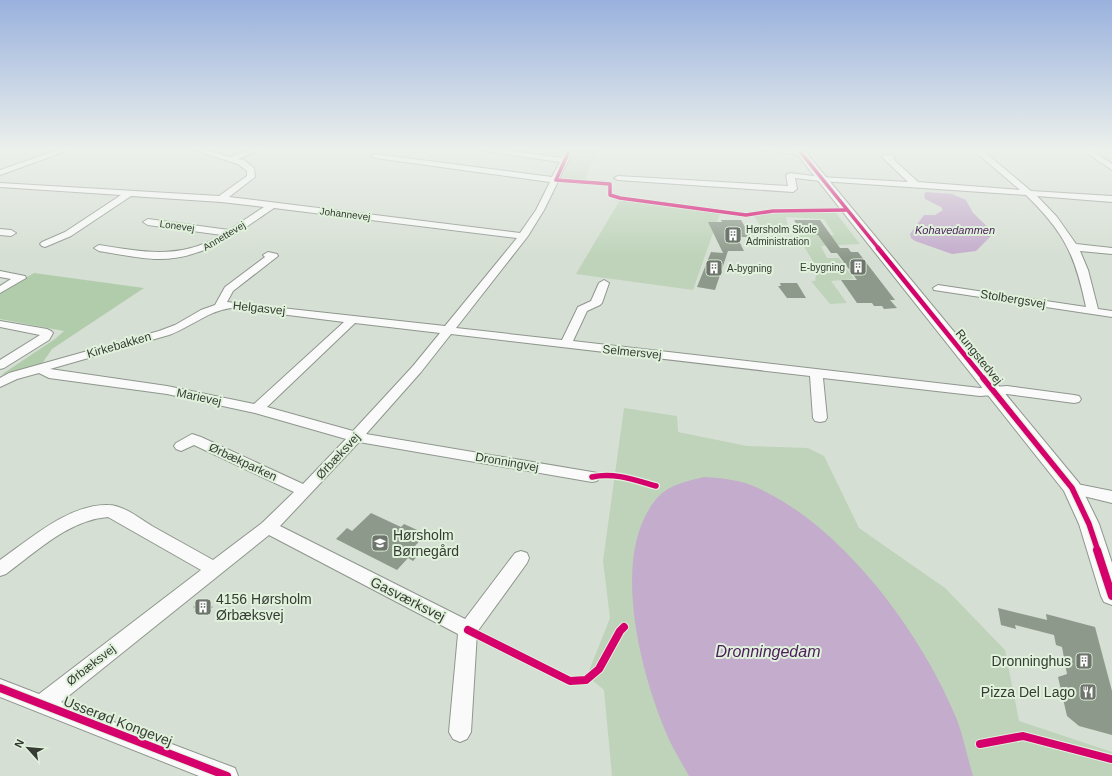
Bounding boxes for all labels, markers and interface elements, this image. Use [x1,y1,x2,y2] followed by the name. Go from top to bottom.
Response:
[319,205,371,223] street label: Johannevej
[159,218,195,234] street label: Lonevej
[201,219,247,253] street label: Annettevej
[746,224,818,247] place label: Hørsholm Skole Administration
[915,224,995,236] water label: Kohavedammen
[723,225,743,245] building icon: Hørsholm Skole Administration
[848,257,868,277] building icon: E-bygning
[704,258,724,278] building icon: A-bygning
[800,262,845,273] place label: E-bygning
[727,263,772,274] place label: A-bygning
[979,287,1047,311] street label: Stolbergsvej
[232,298,286,318] street label: Helgasvej
[953,327,1005,387] street label: Rungstedvej
[85,329,153,361] street label: Kirkebakken
[602,342,662,362] street label: Selmersvej
[175,385,223,409] street label: Marievej
[313,430,363,482] street label: Ørbæksvej
[207,440,279,484] street label: Ørbækparken
[474,450,540,474] street label: Dronningvej
[393,527,459,559] place label: Hørsholm Børnegård
[370,533,390,553] school or university icon: Hørsholm Børnegård
[368,573,448,625] street label: Gasværksvej
[216,591,312,623] place label: 4156 Hørsholm Ørbæksvej
[193,597,213,617] building icon: 4156 Hørsholm Ørbæksvej
[64,642,118,688] street label: Ørbæksvej
[716,643,820,660] water label: Dronningedam
[1074,651,1094,671] building icon: Dronninghus
[992,653,1071,669] place label: Dronninghus
[1078,682,1098,702] restaurant icon: Pizza Del Lago
[981,684,1075,700] place label: Pizza Del Lago
[61,693,175,749] street label: Usserød Kongevej
[8,728,48,768] north arrow
[12,737,26,750] text: N

